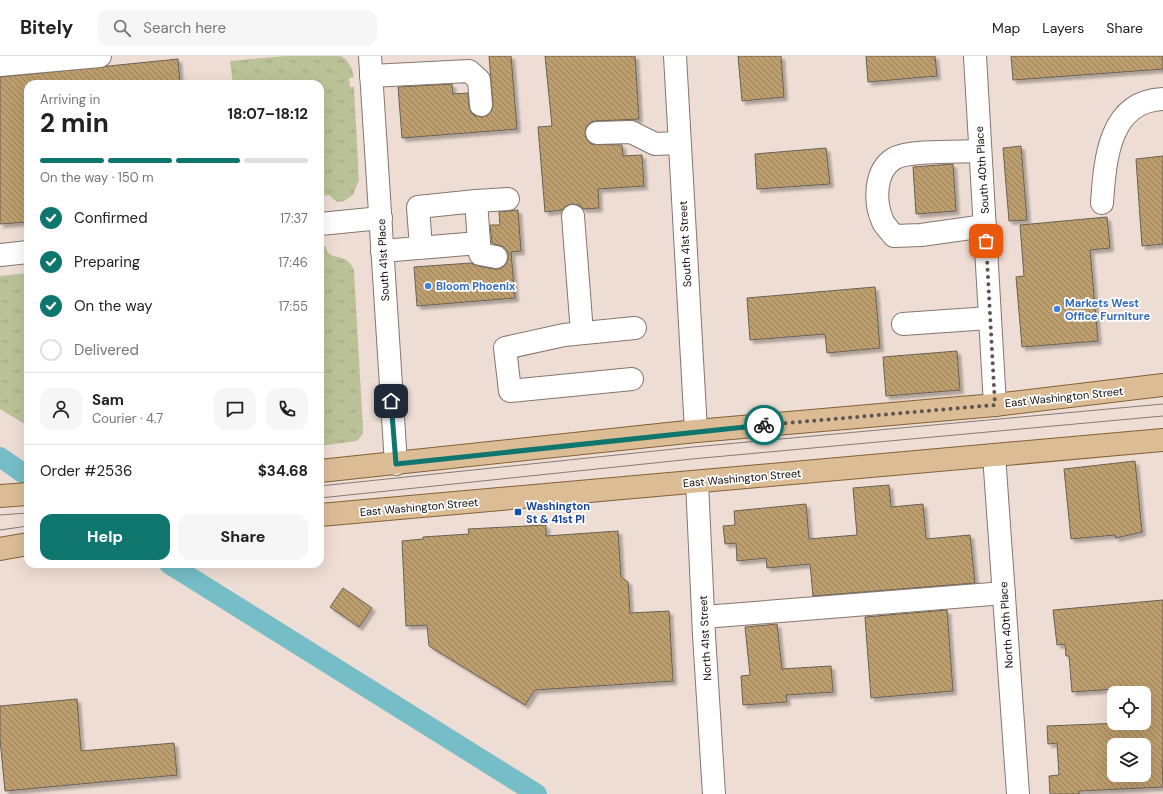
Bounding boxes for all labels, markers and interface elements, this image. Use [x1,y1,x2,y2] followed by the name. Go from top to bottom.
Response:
[97,10,377,46] search box
[20,15,73,40] text: Bitely
[111,17,133,39] icon: search
[143,18,226,38] text: Search here
[992,19,1020,37] text: Map
[1042,19,1084,37] text: Layers
[1106,19,1143,37] text: Share
[40,91,100,108] text: Arriving in
[228,104,308,124] text: 18:07–18:12
[40,106,109,140] text: 2 min
[972,126,992,214] street label: South 40th Place
[40,169,154,186] text: On the way · 150 m
[676,200,694,288] street label: South 41st Street
[40,207,62,229] icon: check
[74,208,148,228] text: Confirmed
[280,210,308,227] text: 17:37
[374,218,392,302] street label: South 41st Place
[969,224,1003,258] pin
[975,230,997,252] icon: bag
[40,251,62,273] icon: check
[74,252,140,272] text: Preparing
[278,254,308,271] text: 17:46
[436,279,516,293] place label: Bloom Phoenix
[423,281,433,291] marker: Bloom Phoenix
[40,295,62,317] icon: check
[74,296,153,316] text: On the way
[1065,296,1150,323] place label: Markets West Office Furniture
[279,298,308,315] text: 17:55
[1052,304,1062,314] marker: Markets West Office Furniture
[74,340,139,360] text: Delivered
[374,384,408,418] pin
[1004,384,1124,410] street label: East Washington Street
[40,388,82,430] button: person
[214,388,256,430] button: chat
[266,388,308,430] button: phone
[92,390,124,410] text: Sam
[380,390,402,412] icon: home
[744,405,784,445] courier
[92,410,163,427] text: Courier · 4.7
[753,414,775,436] icon: bike
[40,461,132,481] text: Order #2536
[258,461,308,481] text: $34.68
[682,466,802,490] street label: East Washington Street
[359,495,479,519] street label: East Washington Street
[526,499,590,526] place label: Washington St & 41st Pl
[513,507,523,517] marker: Washington St & 41st Pl
[40,514,170,560] button: Help
[178,514,308,560] button: Share
[996,581,1016,669] street label: North 40th Place
[696,595,714,681] street label: North 41st Street
[1107,686,1151,782] map controls
[1107,686,1151,730] button: locate
[1107,738,1151,782] button: layers

